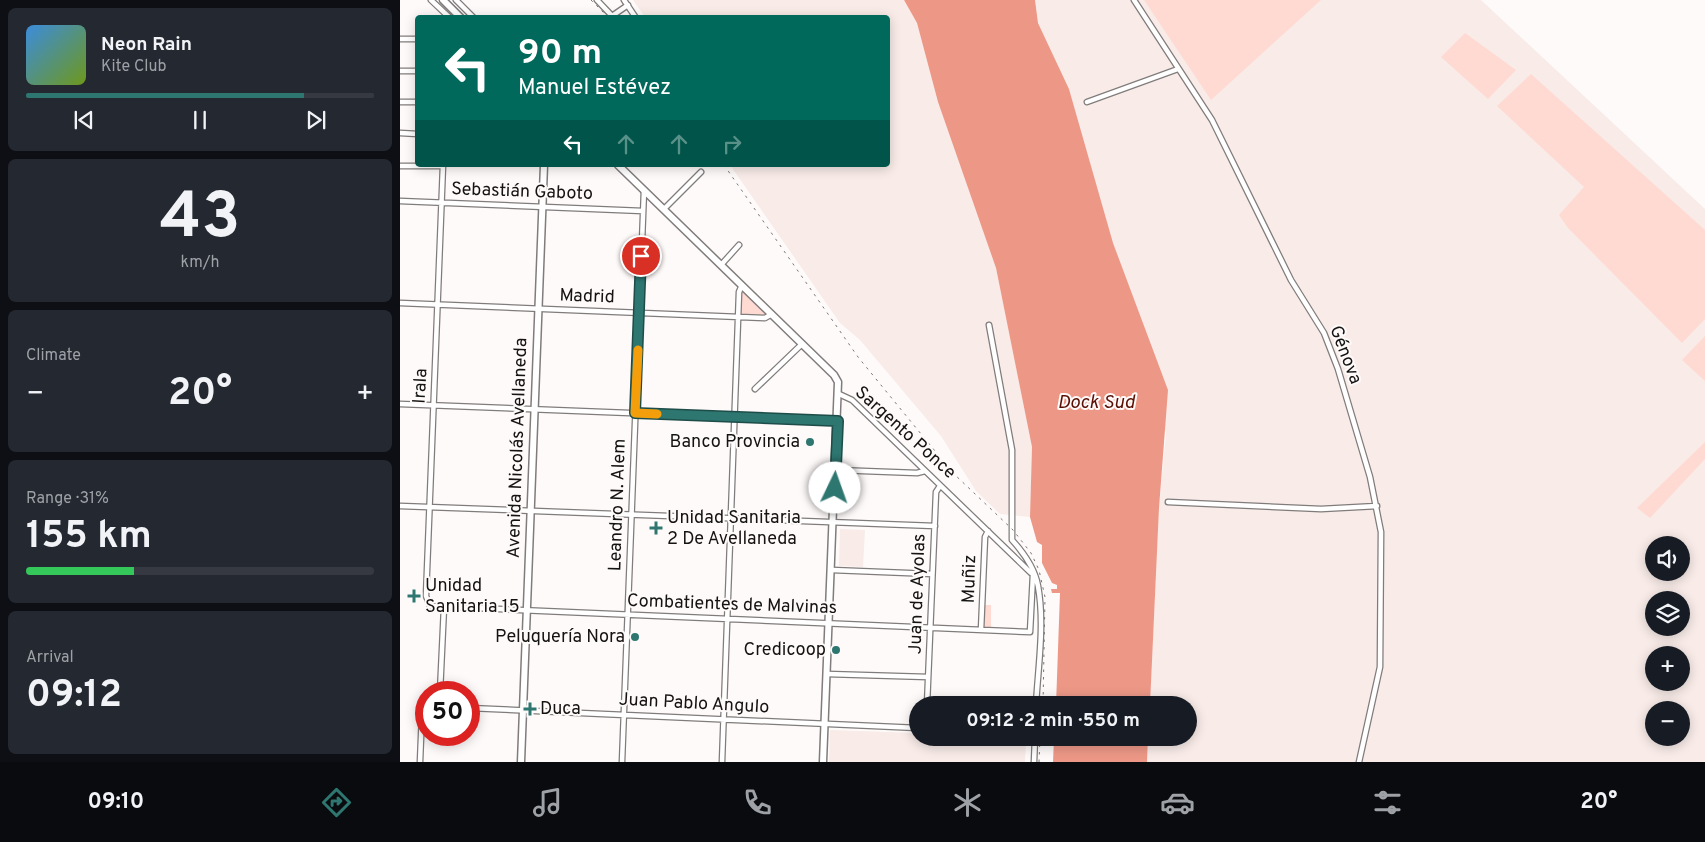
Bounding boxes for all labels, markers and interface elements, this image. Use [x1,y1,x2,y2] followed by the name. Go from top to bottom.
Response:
[518,32,602,76] text: 90 m
[101,33,192,57] text: Neon Rain
[435,35,500,100] icon: left
[101,57,166,77] text: Kite Club
[518,75,671,102] text: Manuel Estévez
[70,106,98,134] icon: previous
[186,106,214,134] icon: pause
[302,106,330,134] icon: next
[559,130,587,158] icon: left
[612,130,640,158] icon: ahead
[665,130,693,158] icon: ahead
[718,130,746,158] icon: right
[451,178,593,206] street label: Sebastián Gaboto
[160,179,240,261] text: 43
[620,235,662,277] pin
[627,242,655,270] icon: arrive
[181,253,219,273] text: km/h
[559,285,615,309] street label: Madrid
[1323,323,1367,387] street label: Génova
[503,337,533,559] street label: Avenida Nicolás Avellaneda
[26,346,81,366] text: Climate
[409,368,433,404] street label: Irala
[168,370,232,419] text: 20°
[26,377,44,413] text: −
[356,377,374,413] text: +
[850,382,960,484] street label: Sargento Ponce
[1057,391,1136,415] water label: Dock Sud
[669,431,800,454] place label: Banco Provincia
[804,436,816,448] marker: Banco Provincia
[604,438,632,572] street label: Leandro N. Alem
[808,461,860,513] position arrow
[26,489,109,509] text: Range · 31%
[667,507,801,551] place label: Unidad Sanitaria 2 De Avellaneda
[26,513,152,562] text: 155 km
[649,521,663,535] marker: Unidad Sanitaria 2 De Avellaneda
[904,533,932,655] street label: Juan de Ayolas
[1645,536,1690,746] map controls
[1645,536,1690,581] button: sound
[958,554,982,604] street label: Muñiz
[425,575,520,619] place label: Unidad Sanitaria 15
[407,589,421,603] marker: Unidad Sanitaria 15
[627,590,837,620] street label: Combatientes de Malvinas
[1645,591,1690,636] button: layers
[495,626,625,649] place label: Peluquería Nora
[629,631,641,643] marker: Peluquería Nora
[744,639,826,662] place label: Credicoop
[830,644,842,656] marker: Credicoop
[1645,646,1690,691] button: +
[26,648,74,668] text: Arrival
[26,672,122,721] text: 09:12
[415,681,480,746] speed limit sign: 50
[618,689,770,719] street label: Juan Pablo Angulo
[540,698,581,721] place label: Duca
[1645,701,1690,746] button: −
[524,703,536,715] marker: Duca
[966,709,1140,733] text: 09:12 · 2 min · 550 m
[319,785,354,820] icon: directions
[530,785,565,820] icon: music
[740,785,775,820] icon: phone
[950,785,985,820] icon: climate
[1160,785,1195,820] icon: car
[1370,785,1405,820] icon: filters
[88,789,144,816] text: 09:10
[1580,789,1617,816] text: 20°

